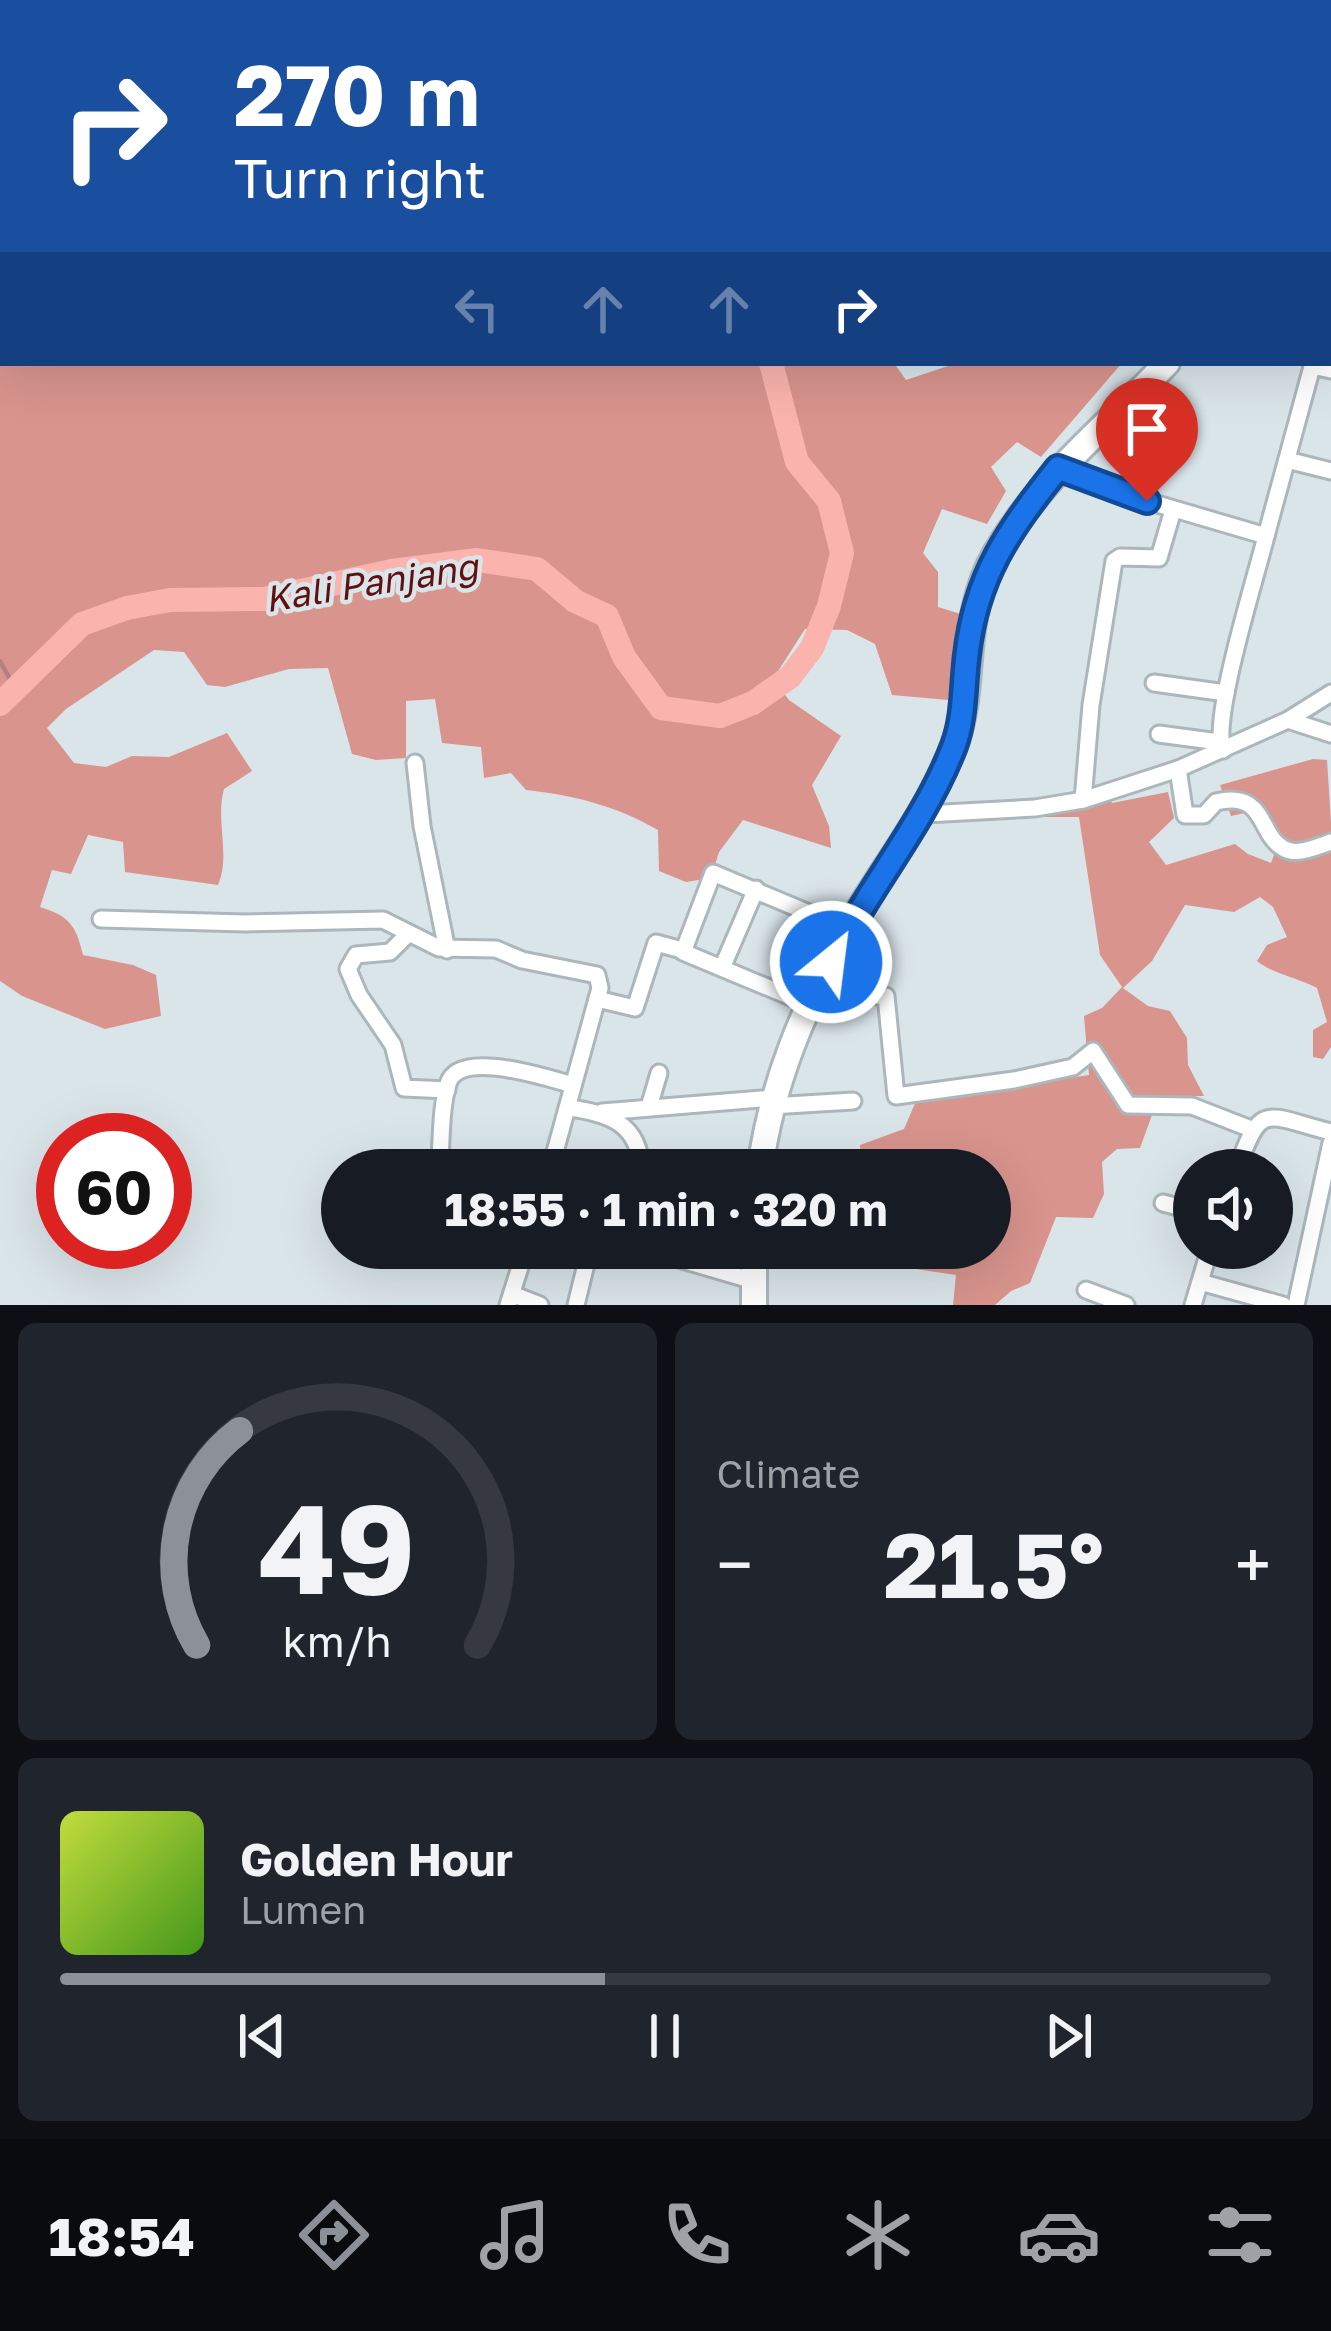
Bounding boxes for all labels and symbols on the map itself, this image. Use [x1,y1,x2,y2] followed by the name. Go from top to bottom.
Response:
[1096,378,1198,501] pin
[261,544,483,620] water label: Kali Panjang
[768,899,894,1025] position arrow
[36,1113,192,1269] speed limit sign: 60

